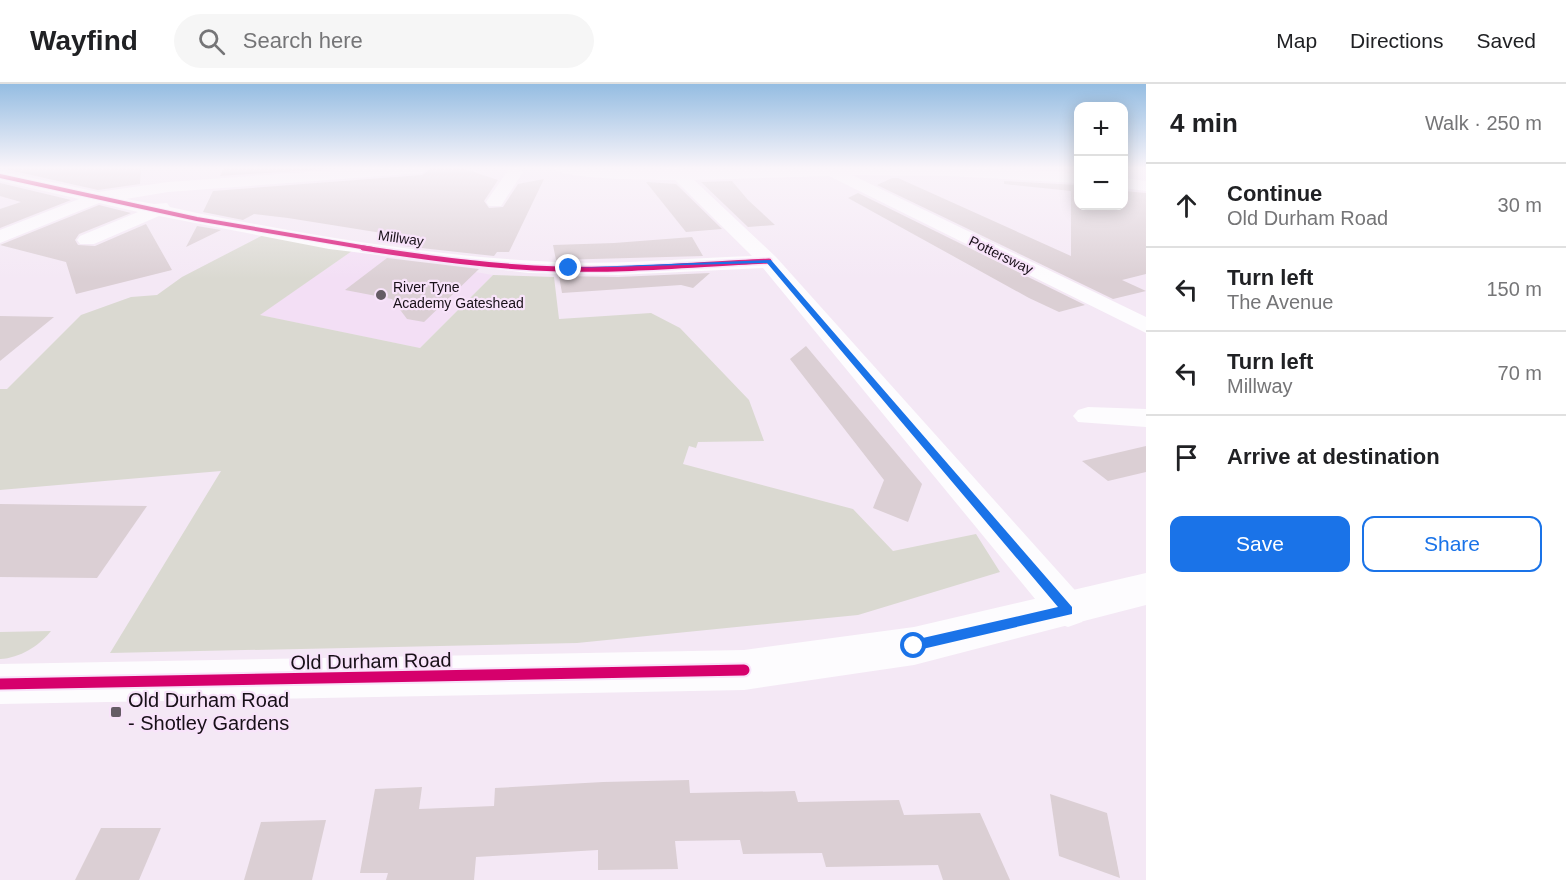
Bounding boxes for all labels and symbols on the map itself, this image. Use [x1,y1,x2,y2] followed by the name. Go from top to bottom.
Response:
[377,227,425,249] street label: Millway
[966,233,1036,277] street label: Pottersway
[555,254,581,280] route end
[393,279,524,311] place label: River Tyne Academy Gateshead
[374,288,388,302] marker: River Tyne Academy Gateshead
[900,632,926,658] route start
[290,649,452,673] street label: Old Durham Road
[128,689,289,734] place label: Old Durham Road - Shotley Gardens
[109,705,123,719] marker: Old Durham Road - Shotley Gardens

